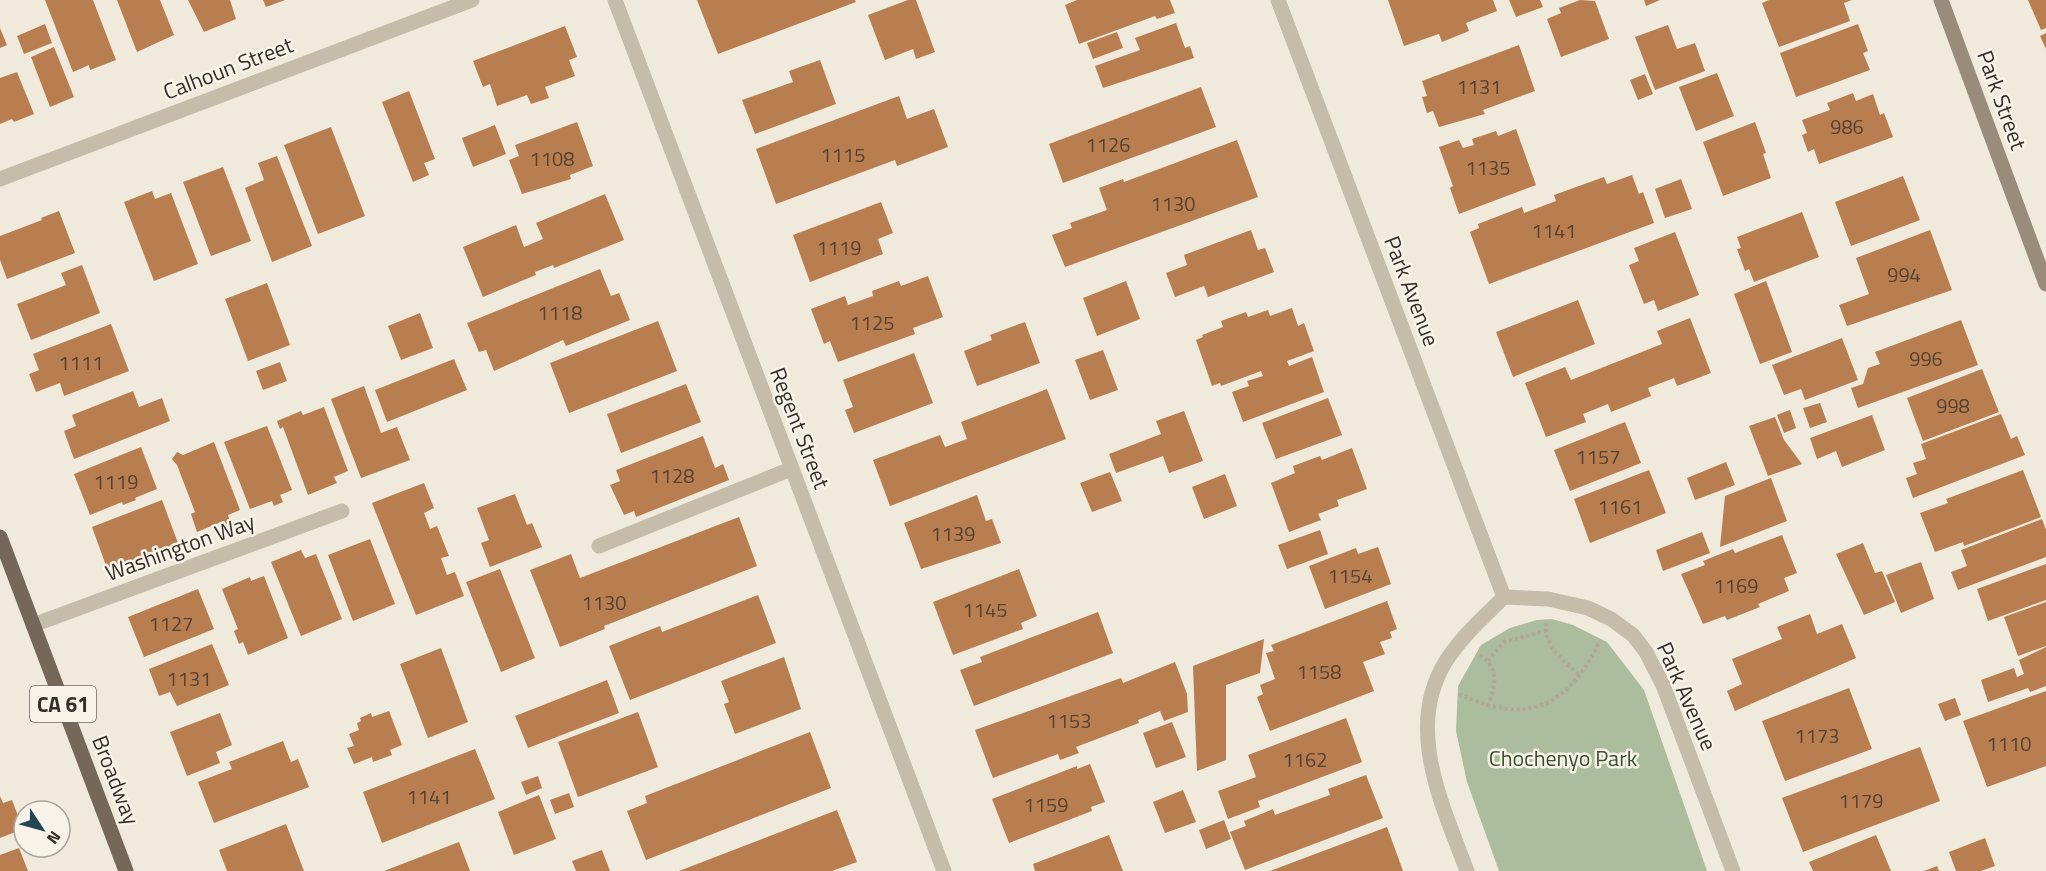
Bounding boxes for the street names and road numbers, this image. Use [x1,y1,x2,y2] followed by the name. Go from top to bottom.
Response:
[158,28,298,108] street label: Calhoun Street
[1968,45,2036,155] street label: Park Street
[1375,231,1449,351] street label: Park Avenue
[761,362,839,494] street label: Regent Street
[100,504,260,590] street label: Washington Way
[1648,636,1726,756] street label: Park Avenue
[30,686,96,722] road number: CA 61
[83,730,149,830] street label: Broadway

